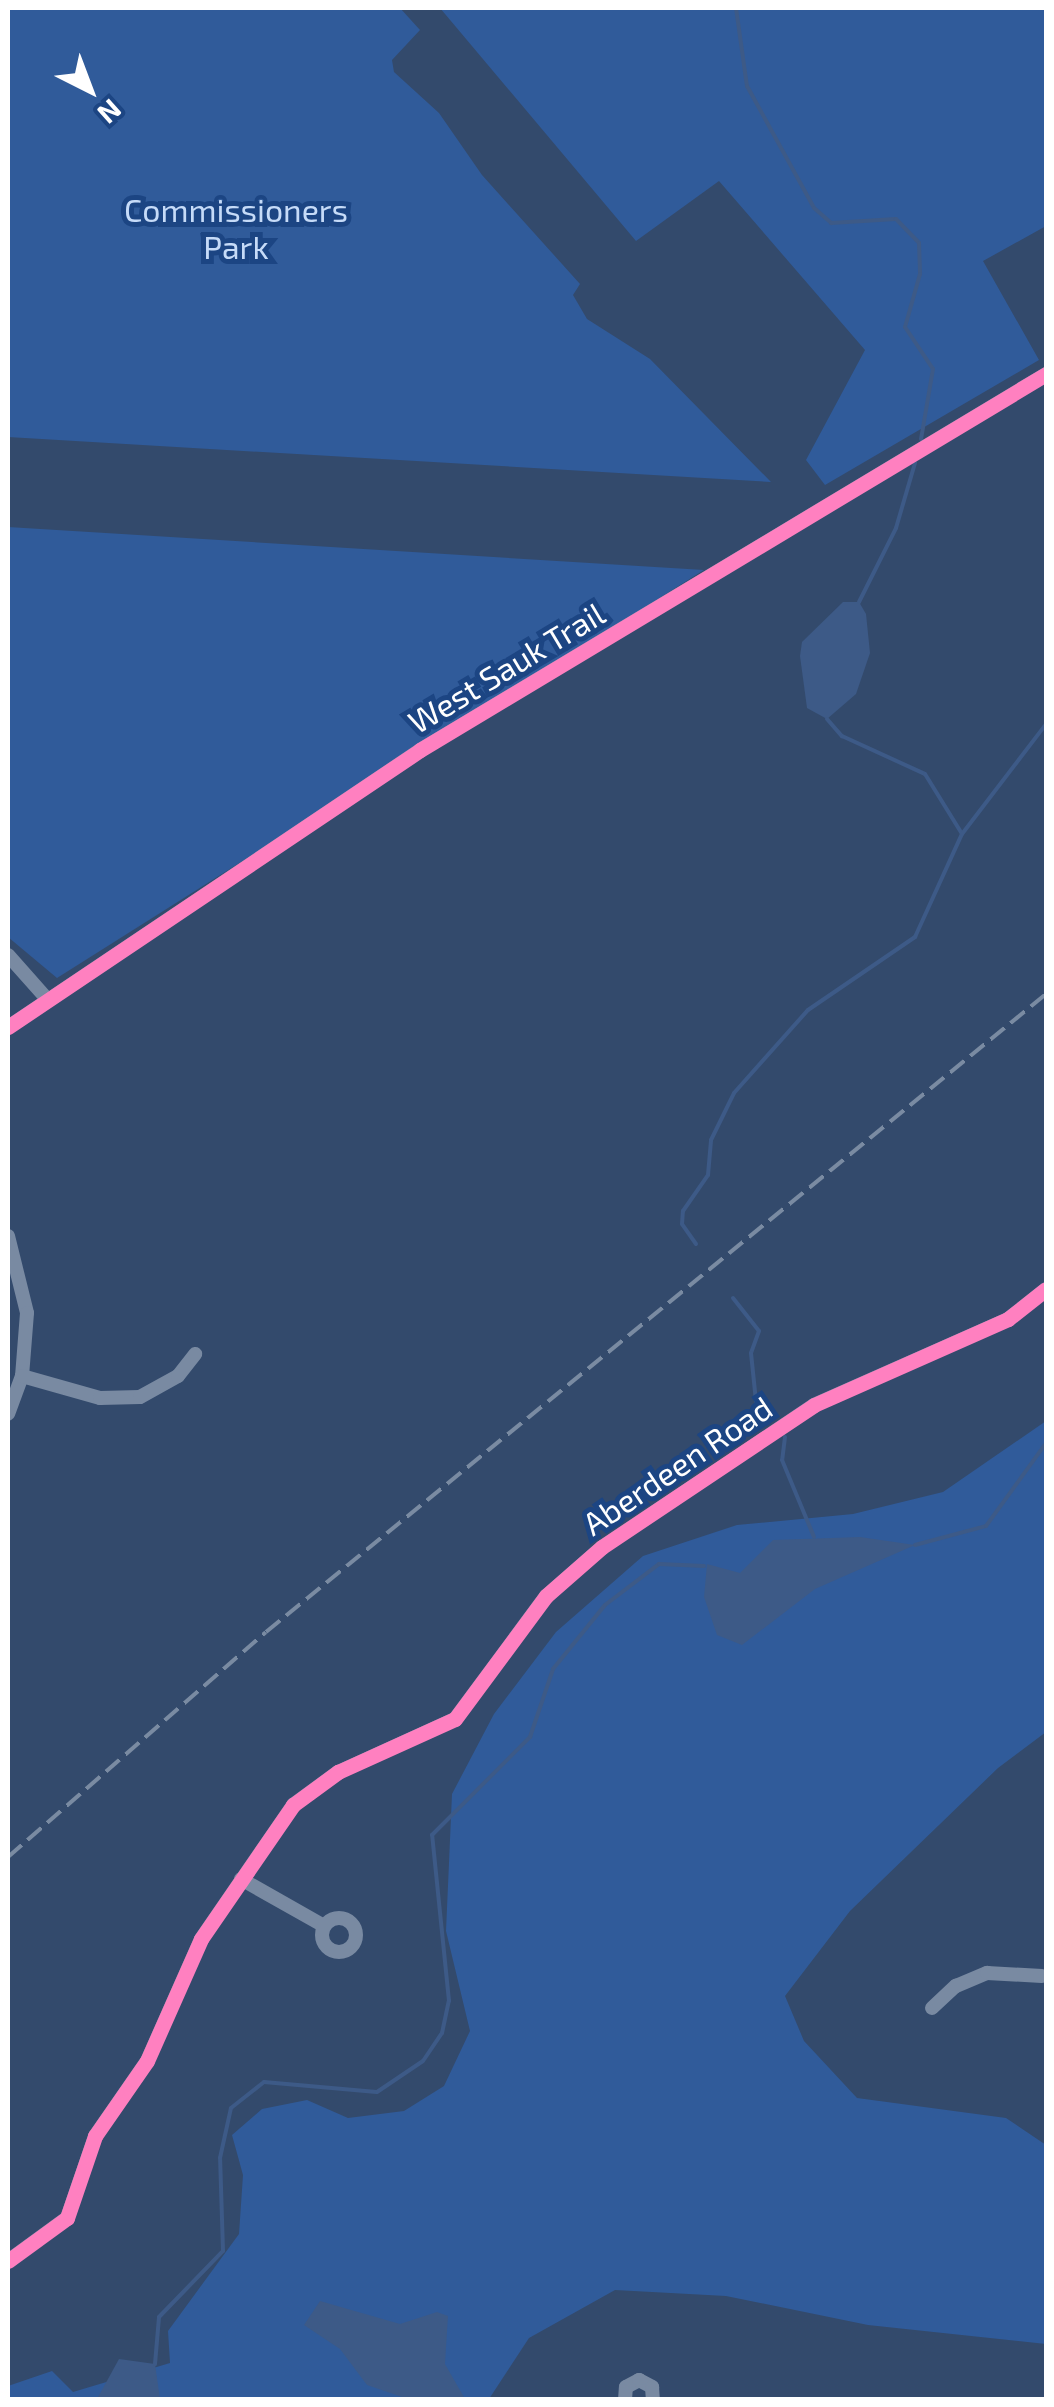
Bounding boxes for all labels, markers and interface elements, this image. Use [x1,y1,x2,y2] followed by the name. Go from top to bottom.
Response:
[40,40,140,140] north arrow
[91,93,129,132] text: N
[124,191,348,266] park label: Commissioners Park
[400,593,612,741] street label: West Sauk Trail
[575,1388,779,1542] street label: Aberdeen Road

